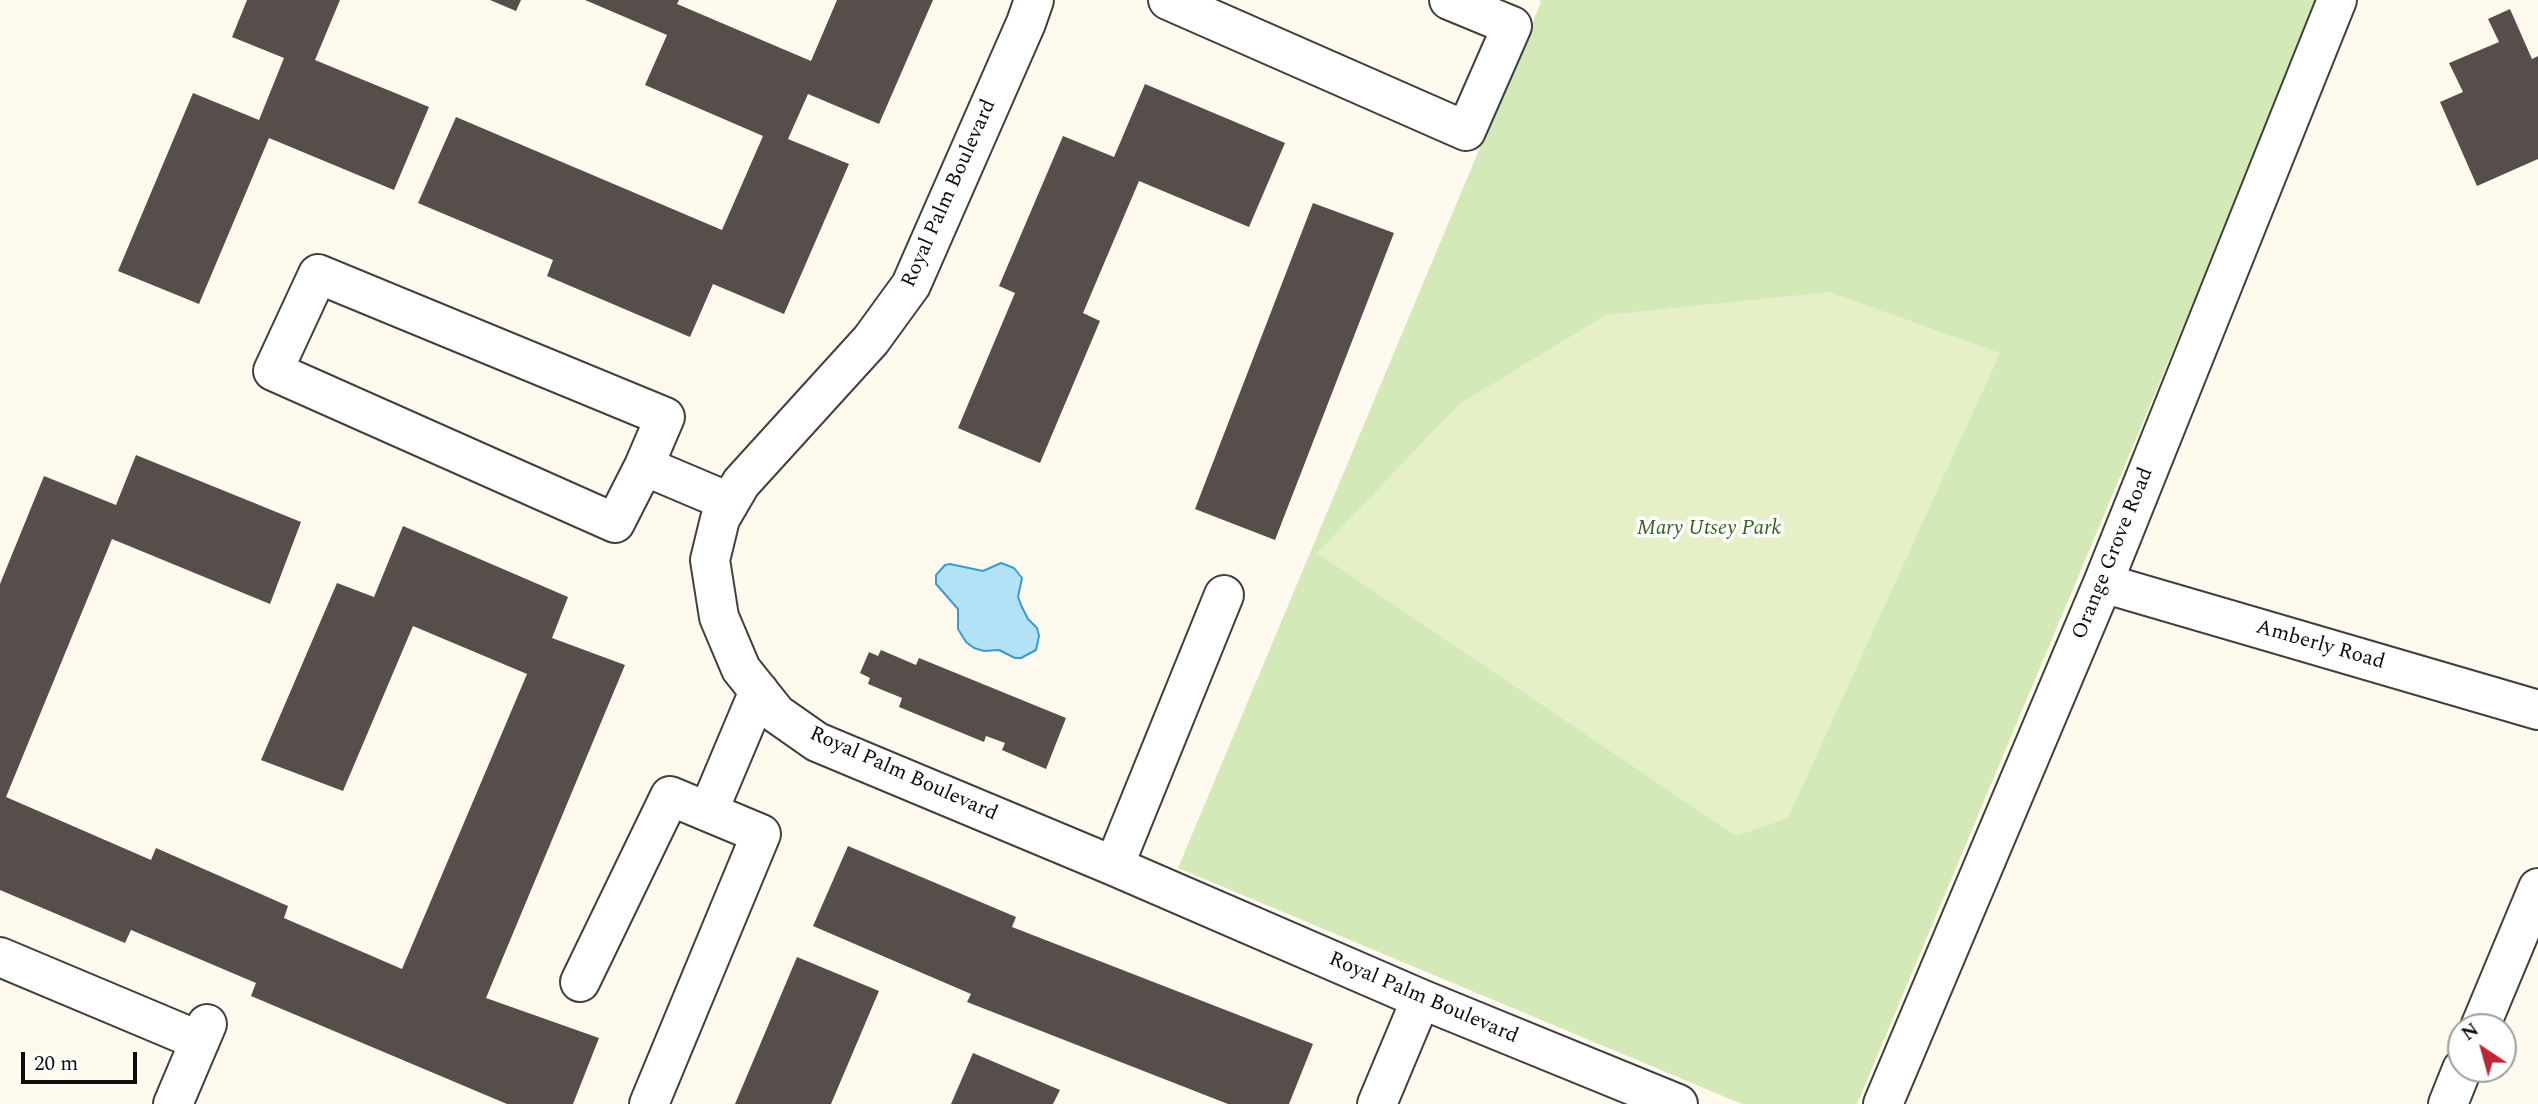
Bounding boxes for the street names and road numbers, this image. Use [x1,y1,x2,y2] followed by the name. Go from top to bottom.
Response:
[897,96,1003,292] street label: Royal Palm Boulevard
[2068,464,2160,644] street label: Orange Grove Road
[2253,616,2387,676] street label: Amberly Road
[805,722,1001,828] street label: Royal Palm Boulevard
[1324,948,1522,1050] street label: Royal Palm Boulevard

